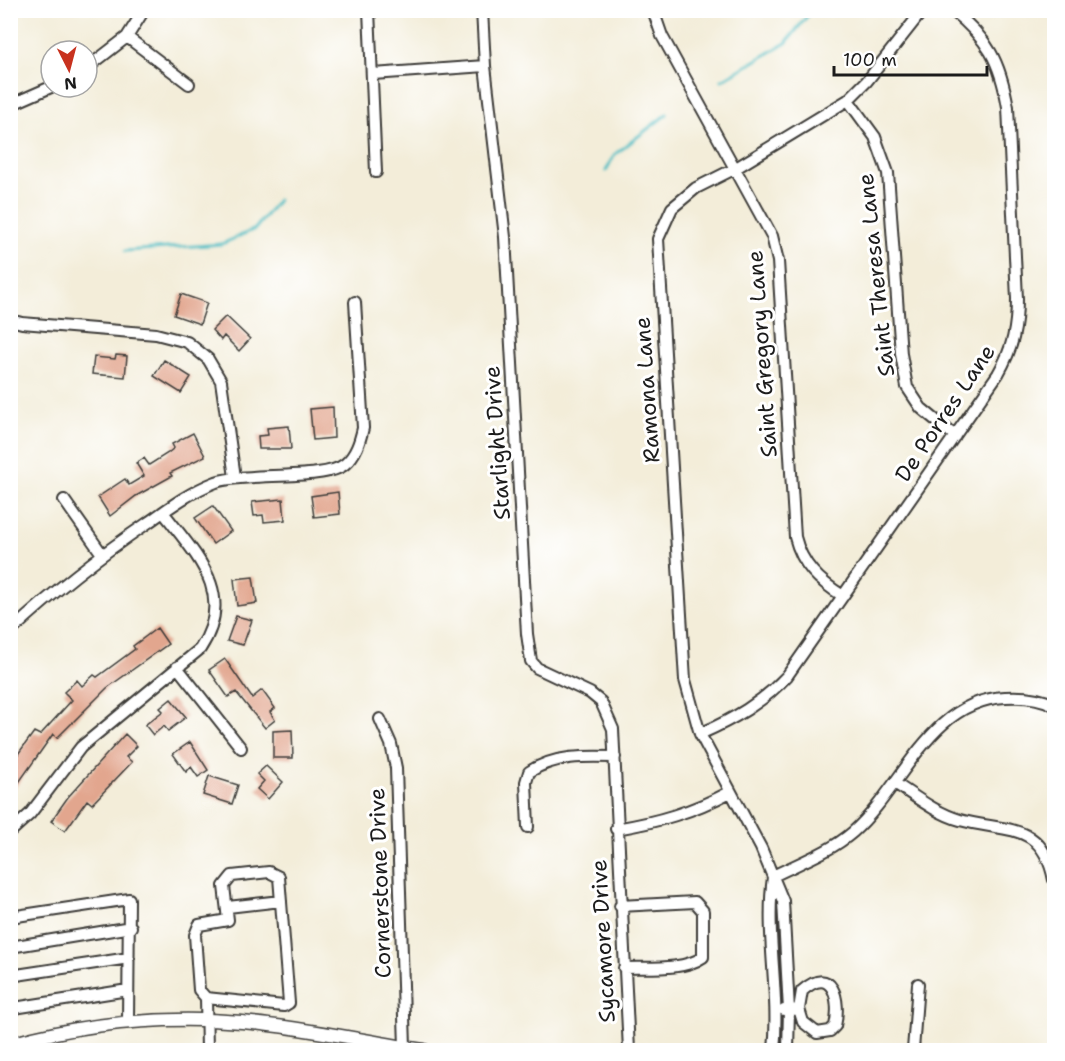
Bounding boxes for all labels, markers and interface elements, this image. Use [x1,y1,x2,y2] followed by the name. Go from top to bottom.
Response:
[39,39,99,99] north arrow
[834,39,987,77] scale bar
[843,48,897,72] text: 100 m
[63,72,78,95] text: N
[851,172,901,378] street label: Saint Theresa Lane
[740,249,784,459] street label: Saint Gregory Lane
[627,316,667,464] street label: Ramona Lane
[888,339,1002,487] street label: De Porres Lane
[477,365,517,521] street label: Starlight Drive
[362,787,398,979] street label: Cornerstone Drive
[584,859,622,1023] street label: Sycamore Drive

